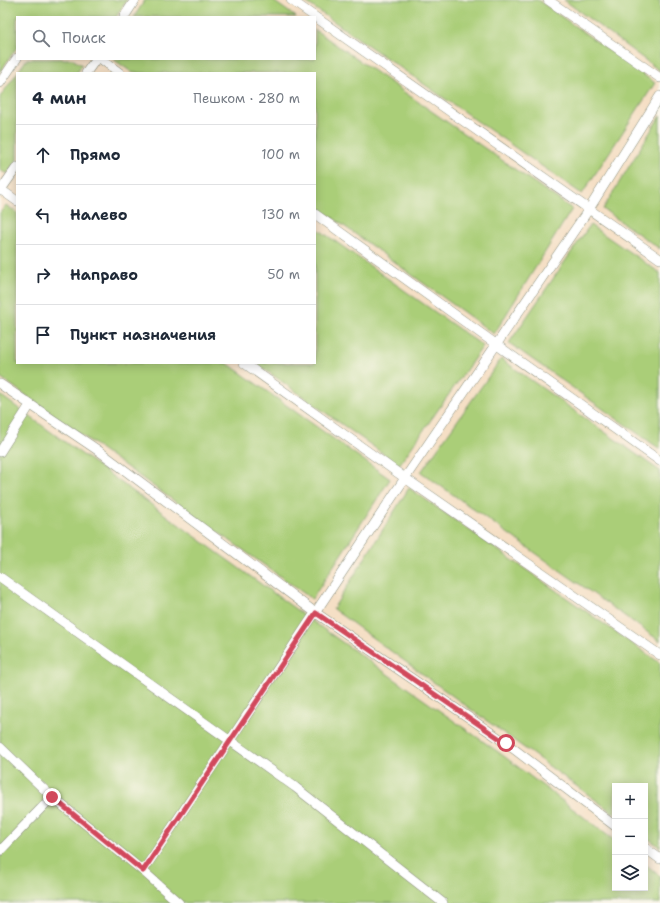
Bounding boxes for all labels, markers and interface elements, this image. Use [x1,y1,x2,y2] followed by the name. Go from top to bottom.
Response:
[16,16,316,60] search box
[30,27,52,49] icon: search
[62,28,106,48] text: Поиск
[32,87,87,109] text: 4 мин
[193,90,300,107] text: Пешком · 280 m
[32,144,54,166] icon: ahead
[70,145,120,165] text: Прямо
[261,146,300,163] text: 100 m
[32,204,54,226] icon: left
[70,205,128,225] text: Налево
[262,206,300,223] text: 130 m
[32,264,54,286] icon: right
[70,265,138,285] text: Направо
[267,266,300,283] text: 50 m
[32,324,54,346] icon: arrive
[70,325,216,345] text: Пункт назначения
[497,734,515,752] route start
[612,783,648,891] map controls
[612,783,648,819] button: +
[43,788,61,806] route end
[612,819,648,855] button: −
[612,855,648,891] button: layers

